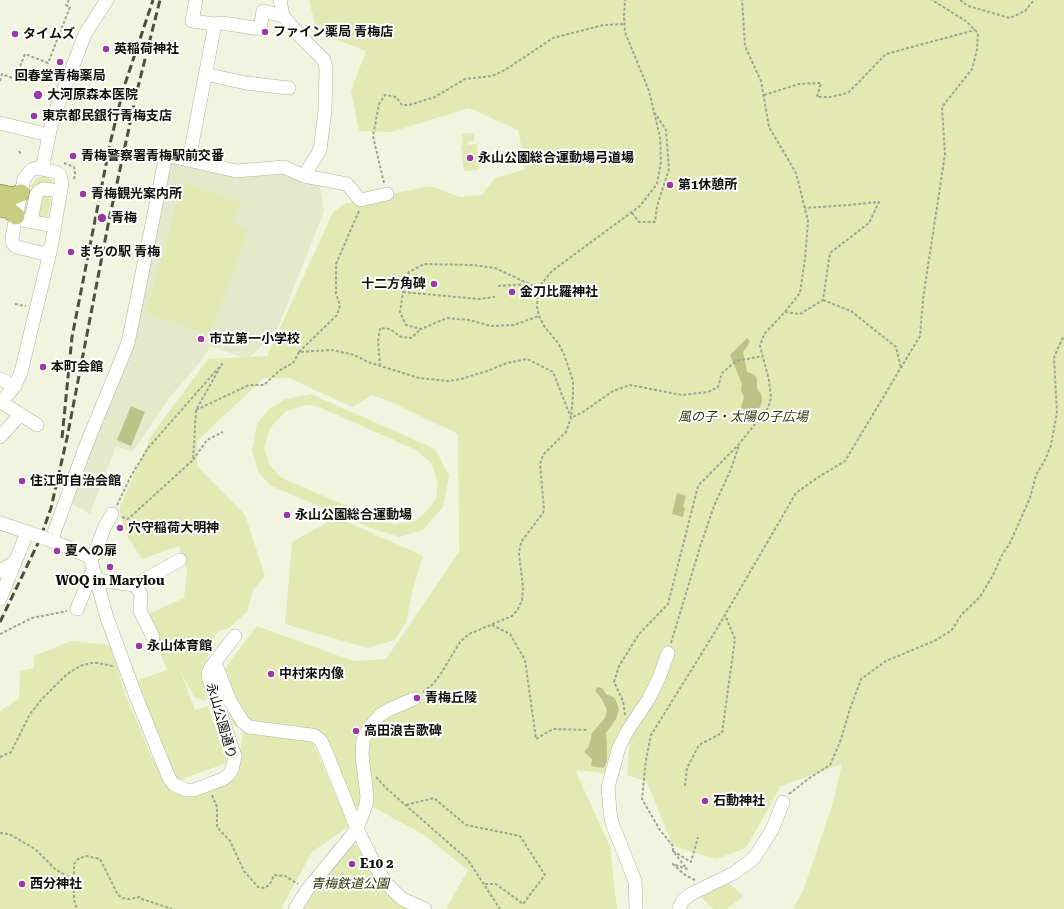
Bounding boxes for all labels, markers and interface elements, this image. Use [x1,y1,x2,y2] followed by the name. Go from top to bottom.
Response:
[273,24,393,40] place label: ファイン薬局 青梅店
[23,26,75,42] place label: タイムズ
[260,27,270,37] marker: ファイン薬局 青梅店
[10,29,20,39] marker: タイムズ
[114,41,179,57] place label: 英稲荷神社
[101,44,111,54] marker: 英稲荷神社
[55,57,65,67] marker: 回春堂青梅薬局
[15,68,105,84] place label: 回春堂青梅薬局
[47,87,138,103] place label: 大河原森本医院
[32,89,44,101] marker: 大河原森本医院
[42,108,172,124] place label: 東京都民銀行青梅支店
[29,111,39,121] marker: 東京都民銀行青梅支店
[81,148,224,164] place label: 青梅警察署青梅駅前交番
[478,150,634,166] place label: 永山公園総合運動場弓道場
[68,151,78,161] marker: 青梅警察署青梅駅前交番
[465,153,475,163] marker: 永山公園総合運動場弓道場
[678,177,737,193] place label: 第1休憩所
[665,180,675,190] marker: 第1休憩所
[91,186,182,202] place label: 青梅観光案内所
[78,189,88,199] marker: 青梅観光案内所
[111,210,137,226] place label: 青梅
[96,212,108,224] marker: 青梅
[79,244,160,260] place label: まちの駅 青梅
[66,247,76,257] marker: まちの駅 青梅
[361,276,426,292] place label: 十二方角碑
[429,279,439,289] marker: 十二方角碑
[520,284,598,300] place label: 金刀比羅神社
[507,287,517,297] marker: 金刀比羅神社
[209,331,300,347] place label: 市立第一小学校
[196,334,206,344] marker: 市立第一小学校
[51,359,103,375] place label: 本町会館
[38,362,48,372] marker: 本町会館
[678,409,808,425] park label: 風の子・太陽の子広場
[30,473,121,489] place label: 住江町自治会館
[17,476,27,486] marker: 住江町自治会館
[295,507,412,523] place label: 永山公園総合運動場
[282,510,292,520] marker: 永山公園総合運動場
[128,520,219,536] place label: 穴守稲荷大明神
[115,523,125,533] marker: 穴守稲荷大明神
[65,543,117,559] place label: 夏への扉
[52,546,62,556] marker: 夏への扉
[105,562,115,572] marker: WOQ in Marylou
[56,573,164,589] place label: WOQ in Marylou
[147,638,212,654] place label: 永山体育館
[134,641,144,651] marker: 永山体育館
[279,666,344,682] place label: 中村來内像
[266,669,276,679] marker: 中村來内像
[203,681,239,761] street label: 永山公園通り
[425,690,477,706] place label: 青梅丘陵
[412,693,422,703] marker: 青梅丘陵
[364,723,442,739] place label: 高田浪吉歌碑
[351,726,361,736] marker: 高田浪吉歌碑
[713,793,765,809] place label: 石動神社
[700,796,710,806] marker: 石動神社
[360,856,394,872] place label: E10 2
[347,859,357,869] marker: E10 2
[30,876,82,892] place label: 西分神社
[311,876,389,892] park label: 青梅鉄道公園
[17,879,27,889] marker: 西分神社

